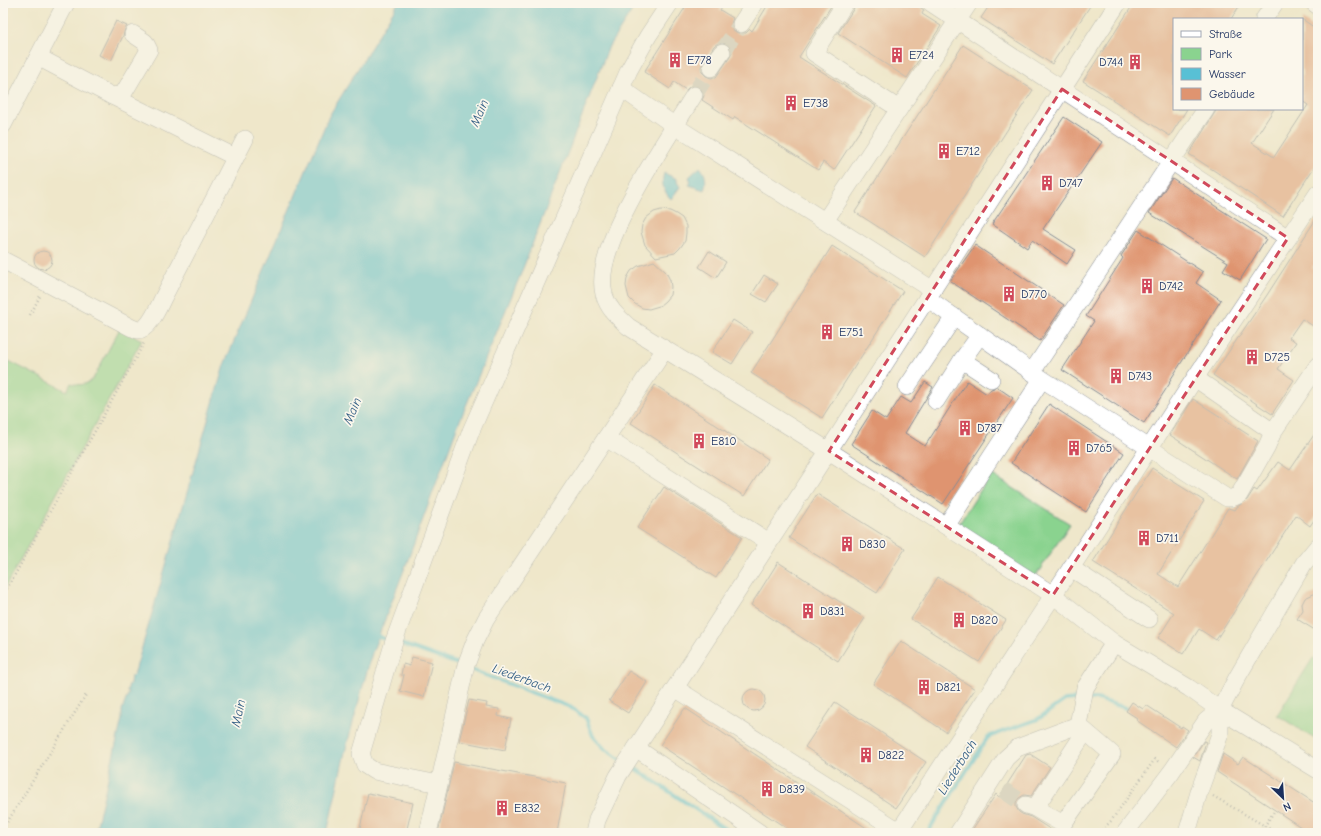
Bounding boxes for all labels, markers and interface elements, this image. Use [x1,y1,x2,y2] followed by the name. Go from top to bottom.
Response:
[1173,18,1303,110] legend
[1209,27,1242,41] text: Straße
[888,46,906,64] building icon: E724
[1209,47,1232,61] text: Park
[909,48,934,62] place label: E724
[666,51,684,69] building icon: E778
[687,53,712,67] place label: E778
[1126,53,1144,71] building icon: D744
[1099,55,1123,69] place label: D744
[1209,67,1246,81] text: Wasser
[1209,87,1255,101] text: Gebäude
[782,94,800,112] building icon: E738
[803,96,828,110] place label: E738
[466,97,491,130] water label: Main
[935,142,953,160] building icon: E712
[956,144,980,158] place label: E712
[1038,174,1056,192] building icon: D747
[1059,176,1083,190] place label: D747
[1138,277,1156,295] building icon: D742
[1159,279,1183,293] place label: D742
[1000,285,1018,303] building icon: D770
[1021,287,1047,301] place label: D770
[818,323,836,341] building icon: E751
[839,325,863,339] place label: E751
[1243,348,1261,366] building icon: D725
[1264,350,1290,364] place label: D725
[1107,367,1125,385] building icon: D743
[1128,369,1152,383] place label: D743
[339,395,364,428] water label: Main
[956,419,974,437] building icon: D787
[977,421,1002,435] place label: D787
[690,432,708,450] building icon: E810
[711,434,736,448] place label: E810
[1065,439,1083,457] building icon: D765
[1086,441,1112,455] place label: D765
[1135,529,1153,547] building icon: D711
[1156,531,1179,545] place label: D711
[838,535,856,553] building icon: D830
[859,537,886,551] place label: D830
[799,602,817,620] building icon: D831
[820,604,845,618] place label: D831
[950,611,968,629] building icon: D820
[971,613,998,627] place label: D820
[491,660,553,696] water label: Liederbach
[915,678,933,696] building icon: D821
[936,680,961,694] place label: D821
[228,698,248,729] water label: Main
[934,737,980,797] water label: Liederbach
[857,746,875,764] building icon: D822
[878,748,904,762] place label: D822
[1263,778,1303,818] north arrow
[758,780,776,798] building icon: D839
[779,782,805,796] place label: D839
[493,799,511,817] building icon: E832
[1281,799,1293,814] text: N
[514,801,540,815] place label: E832

